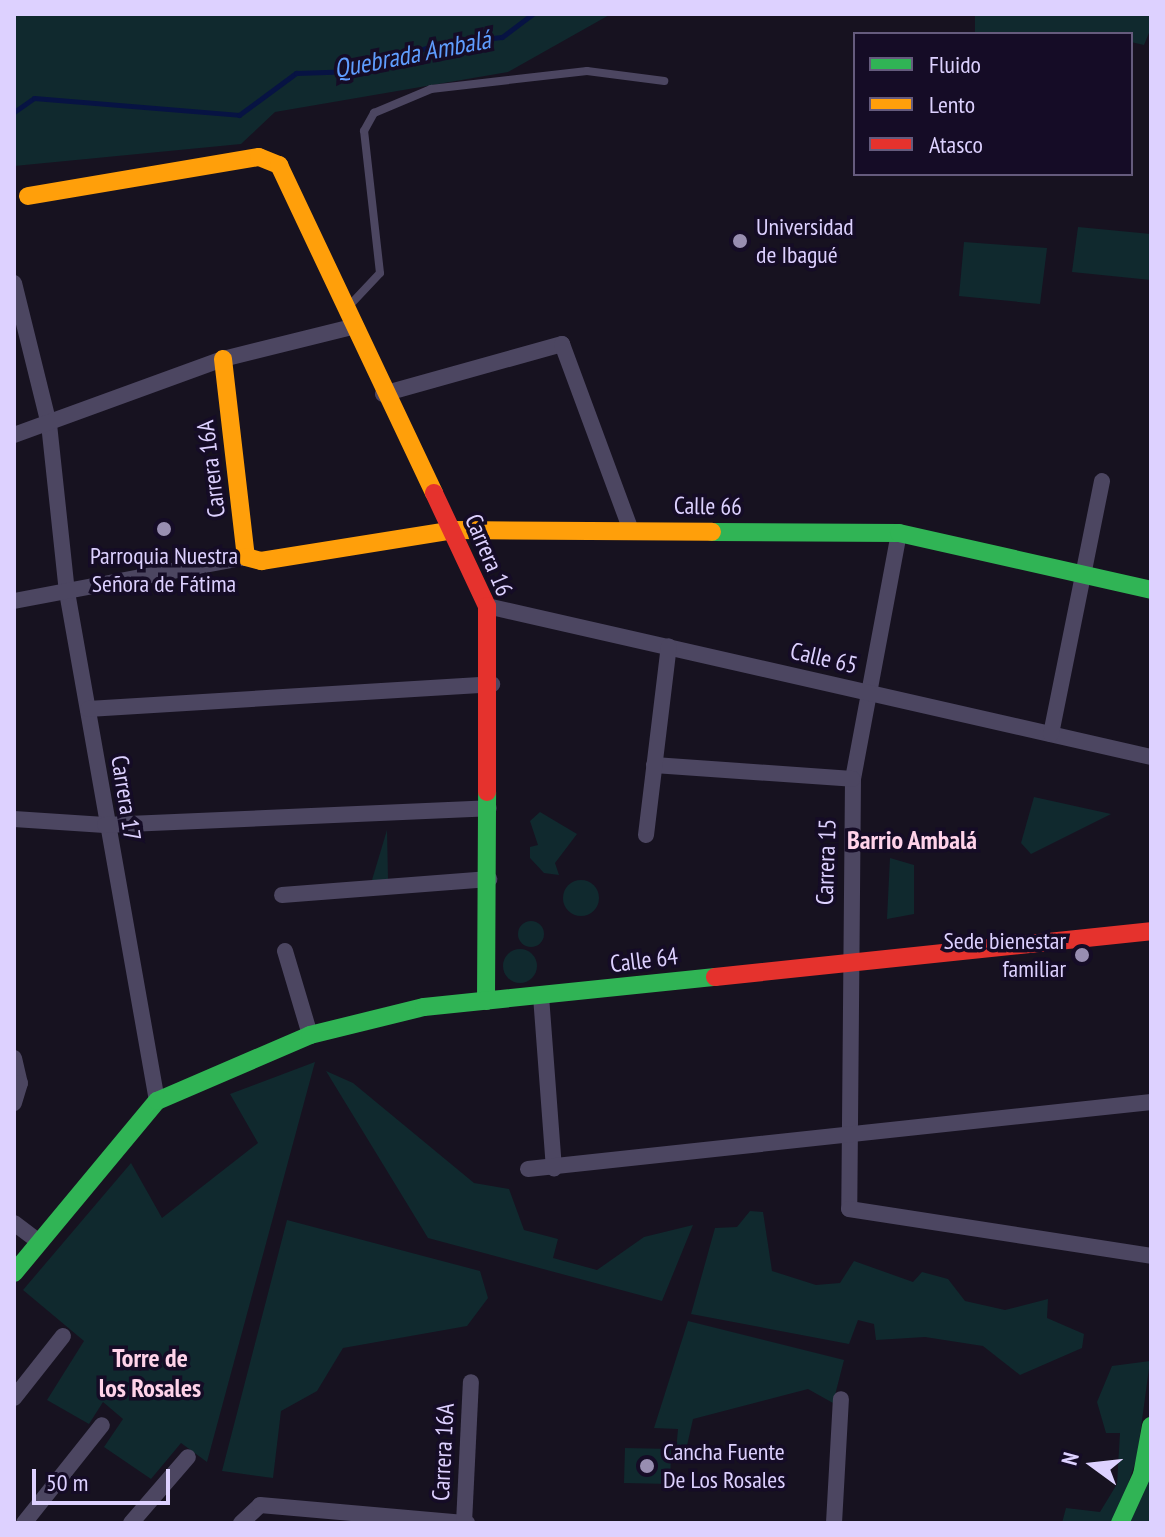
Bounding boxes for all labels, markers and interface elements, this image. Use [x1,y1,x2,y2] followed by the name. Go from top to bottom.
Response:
[331,23,493,85] water label: Quebrada Ambalá
[853,32,1133,176] legend
[929,49,981,80] text: Fluido
[929,89,975,120] text: Lento
[929,129,983,160] text: Atasco
[756,213,854,269] place label: Universidad de Ibagué
[731,232,749,250] marker: Universidad de Ibagué
[191,419,231,519] street label: Carrera 16A
[674,491,742,521] street label: Calle 66
[459,510,519,600] street label: Carrera 16
[155,520,173,538] marker: Parroquia Nuestra Señora de Fátima
[90,542,238,598] place label: Parroquia Nuestra Señora de Fátima
[788,636,860,680] street label: Calle 65
[105,753,147,843] street label: Carrera 17
[810,818,842,906] street label: Carrera 15
[846,824,978,856] district label: Barrio Ambalá
[944,927,1066,983] place label: Sede bienestar familiar
[608,942,680,978] street label: Calle 64
[1073,946,1091,964] marker: Sede bienestar familiar
[99,1342,201,1404] district label: Torre de los Rosales
[426,1403,460,1501] street label: Carrera 16A
[1053,1425,1133,1505] north arrow
[663,1438,785,1494] place label: Cancha Fuente De Los Rosales
[1055,1449,1085,1468] text: N
[36,1453,174,1503] scale bar
[638,1457,656,1475] marker: Cancha Fuente De Los Rosales
[46,1467,88,1498] text: 50 m

